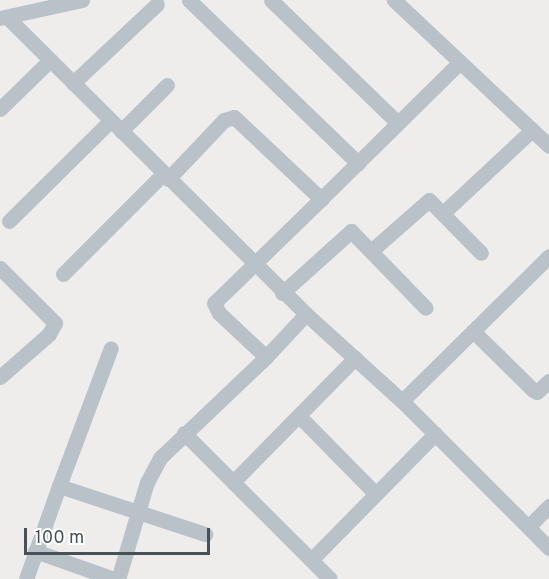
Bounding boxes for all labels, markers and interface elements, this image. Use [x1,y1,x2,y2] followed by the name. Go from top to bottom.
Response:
[27,516,213,554] scale bar
[35,527,84,550] text: 100 m

